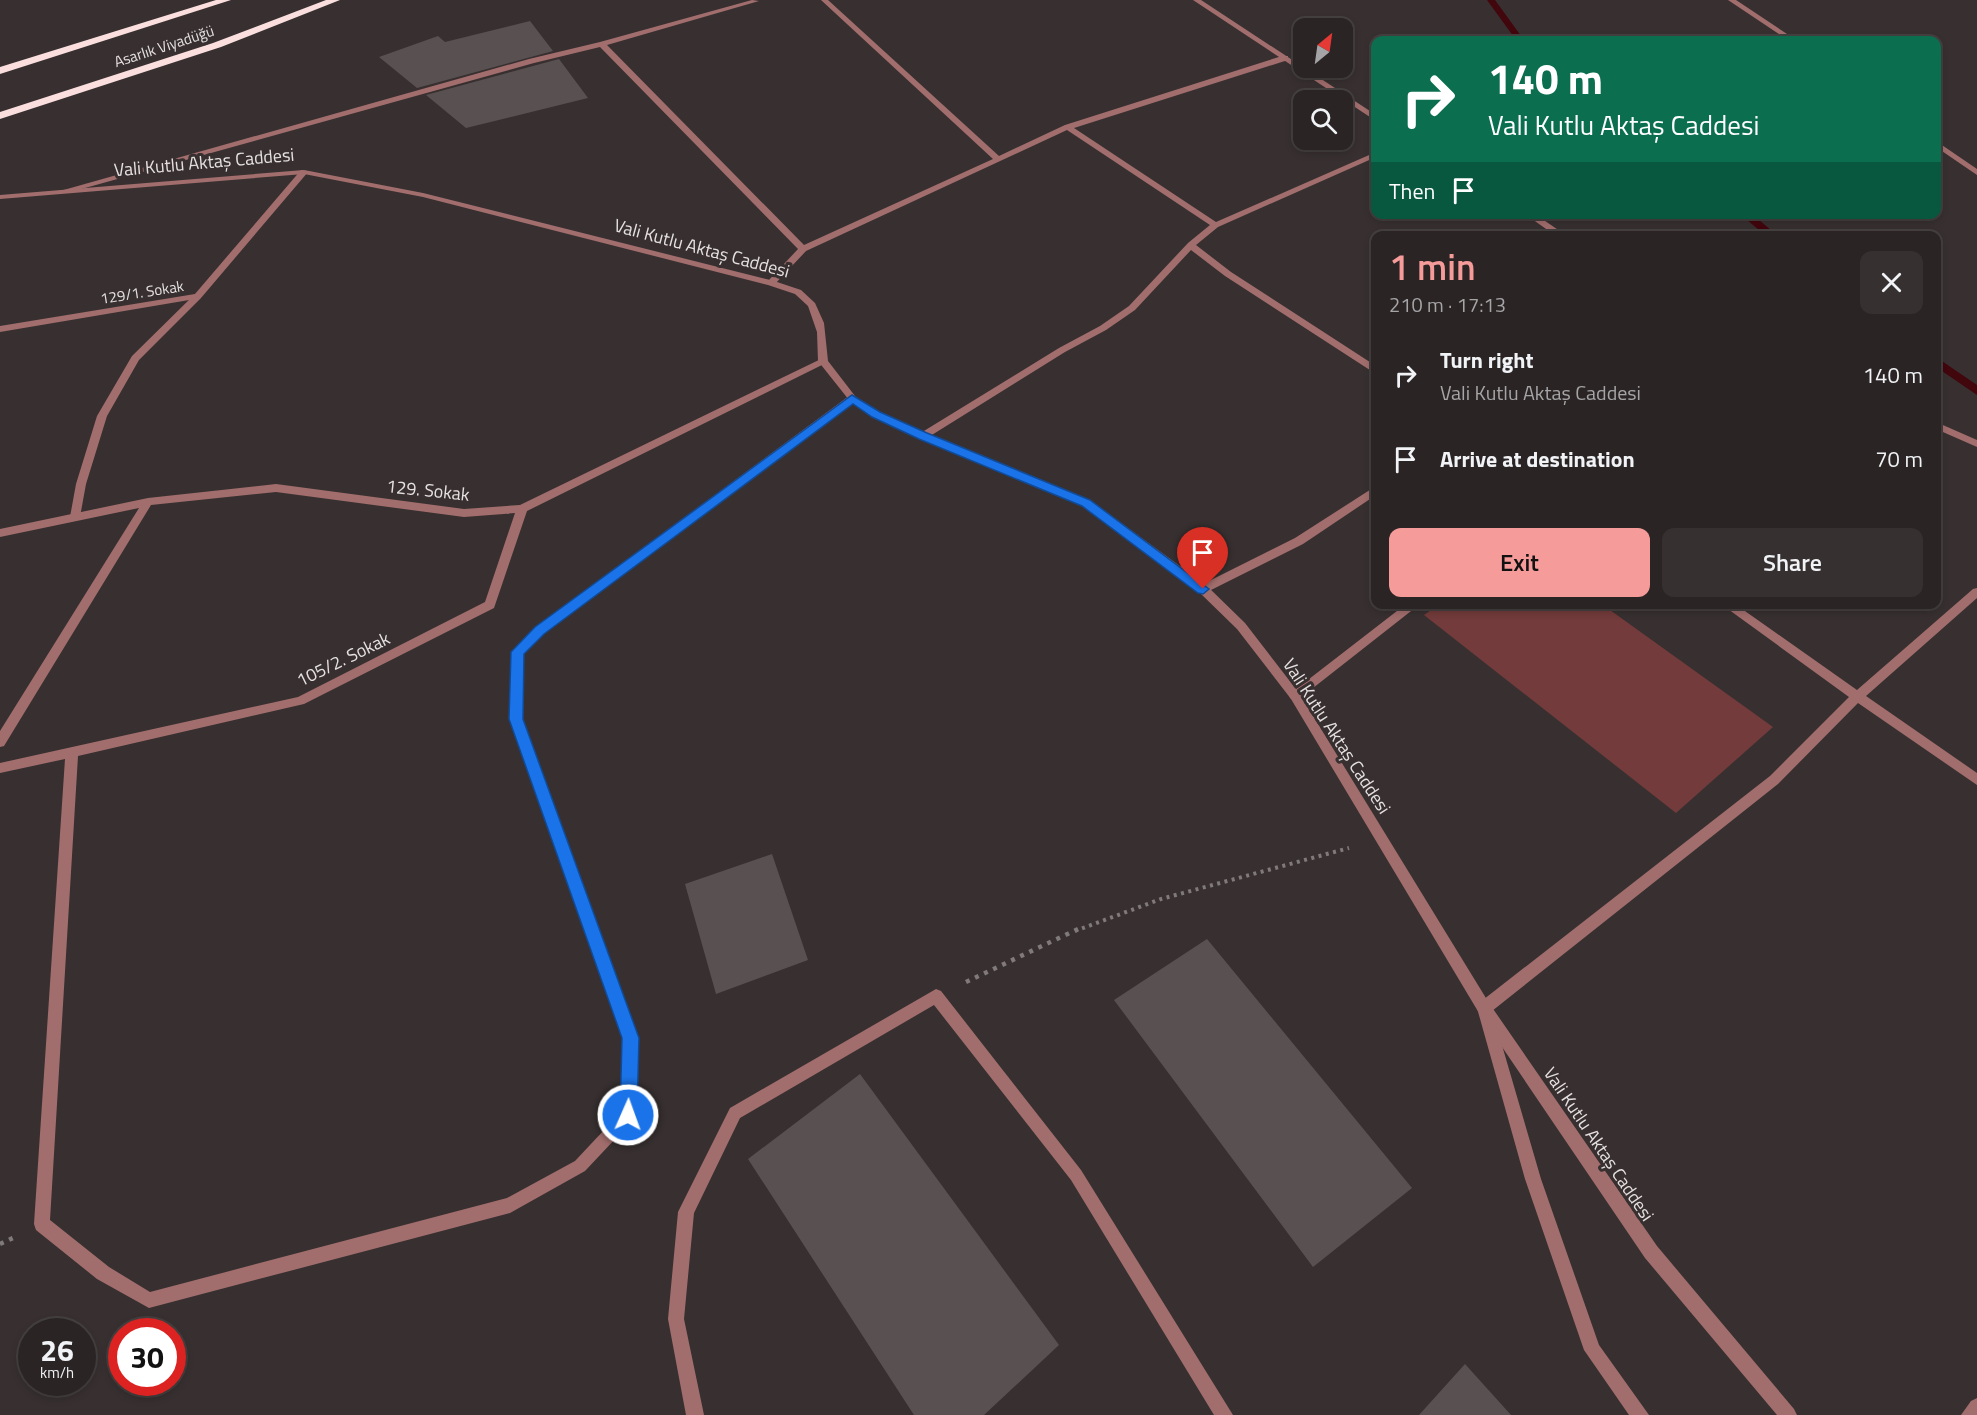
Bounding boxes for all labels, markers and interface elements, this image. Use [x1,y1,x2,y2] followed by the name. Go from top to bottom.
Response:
[1293,18,1353,78] north arrow
[1293,18,1353,150] map controls
[111,19,217,73] street label: Asarlık Viyadüğü
[1488,46,1603,110] text: 140 m
[1389,60,1467,138] icon: right
[1293,90,1353,150] button: search
[1488,104,1759,145] text: Vali Kutlu Aktaş Caddesi
[113,141,295,183] street label: Vali Kutlu Aktaş Caddesi
[1389,174,1435,208] text: Then
[1447,174,1480,207] icon: arrive
[611,212,793,284] street label: Vali Kutlu Aktaş Caddesi
[1389,239,1476,294] text: 1 min
[1860,251,1923,314] button: close
[99,274,185,310] street label: 129/1. Sokak
[1389,289,1506,320] text: 210 m · 17:13
[1440,343,1534,377] text: Turn right
[1863,358,1923,392] text: 140 m
[1389,359,1422,392] icon: right
[1440,377,1641,408] text: Vali Kutlu Aktaş Caddesi
[1440,442,1635,476] text: Arrive at destination
[1875,442,1923,476] text: 70 m
[1389,443,1422,476] icon: arrive
[385,472,471,508] street label: 129. Sokak
[1177,527,1228,589] pin
[1389,528,1650,597] button: Exit
[1662,528,1923,597] button: Share
[1186,536,1219,569] icon: arrive
[292,625,395,693] street label: 105/2. Sokak
[1276,653,1398,819] street label: Vali Kutlu Aktaş Caddesi
[1537,1061,1661,1227] street label: Vali Kutlu Aktaş Caddesi
[596,1083,660,1147] position arrow
[108,1318,186,1396] speed limit sign: 30
[40,1327,74,1373] text: 26
[40,1361,74,1384] text: km/h

